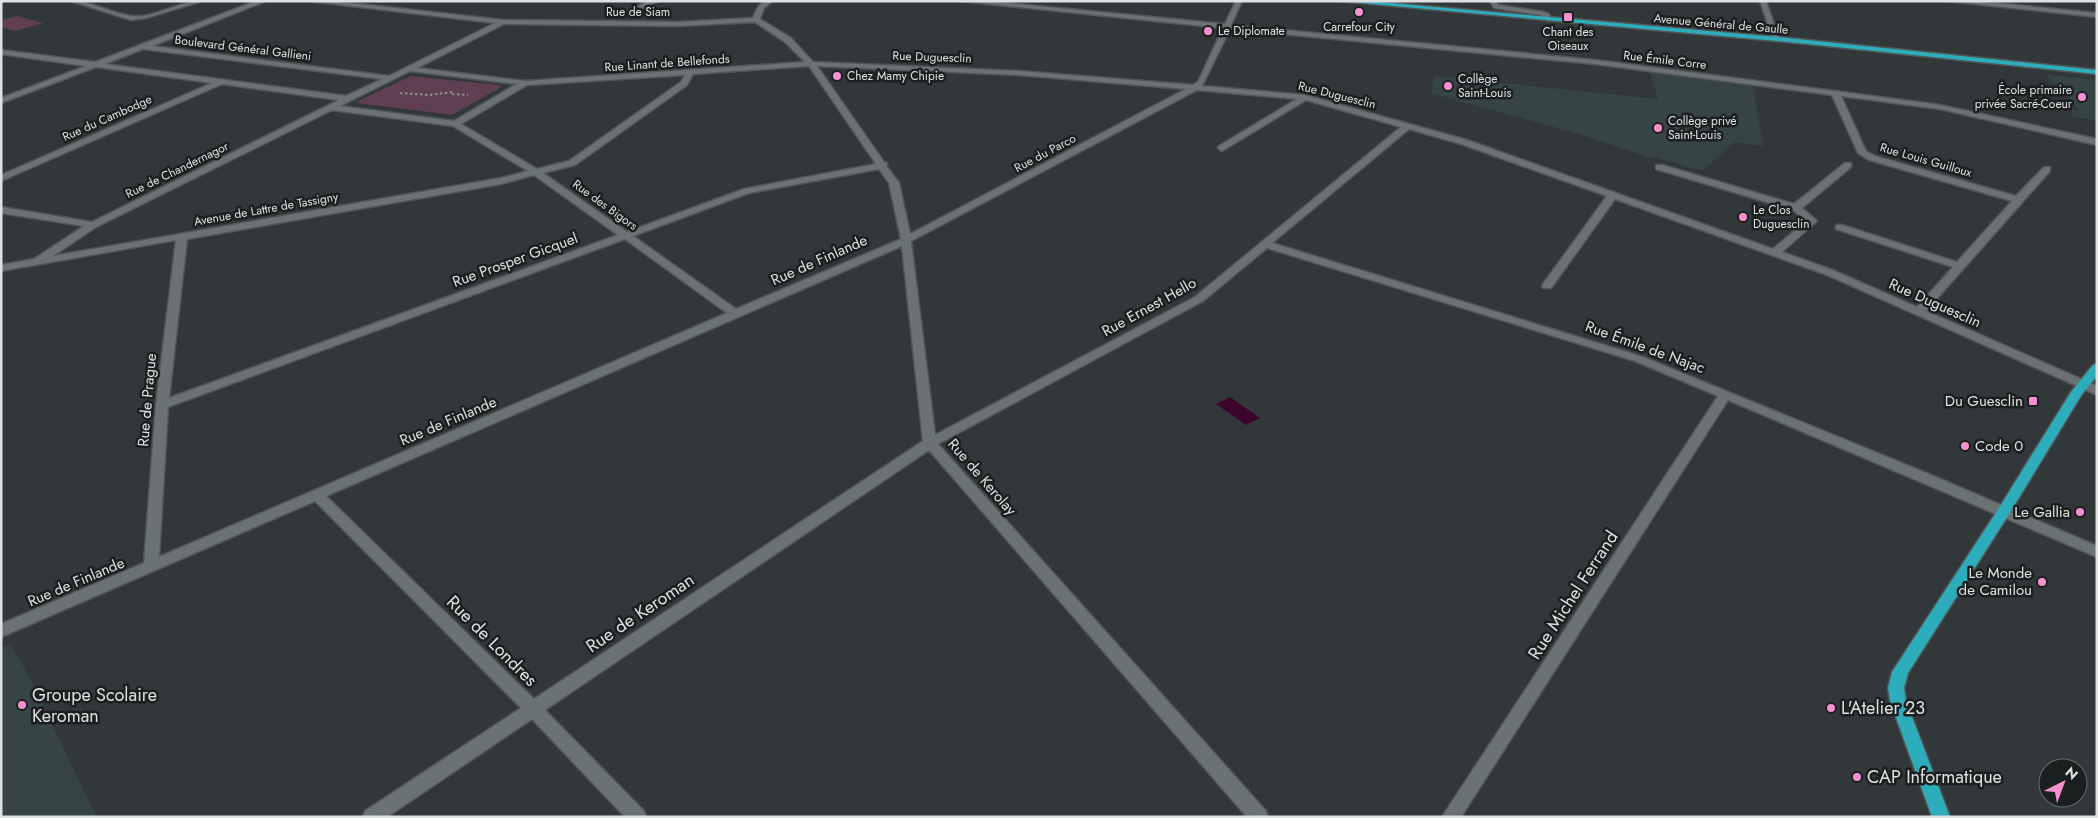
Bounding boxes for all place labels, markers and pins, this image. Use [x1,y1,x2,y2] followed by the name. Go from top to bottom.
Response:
[1353,6,1365,18] marker: Carrefour City
[1562,11,1574,23] marker: Chant des Oiseaux
[1323,18,1396,36] place label: Carrefour City
[1218,22,1285,40] place label: Le Diplomate
[1543,23,1594,55] place label: Chant des Oiseaux
[1202,25,1214,37] marker: Le Diplomate
[847,67,944,85] place label: Chez Mamy Chipie
[831,70,843,82] marker: Chez Mamy Chipie
[1458,70,1512,102] place label: Collège Saint-Louis
[1442,80,1454,92] marker: Collège Saint-Louis
[1975,81,2073,113] place label: École primaire privée Sacré-Coeur
[2076,91,2088,103] marker: École primaire privée Sacré-Coeur
[1668,112,1736,144] place label: Collège privé Saint-Louis
[1652,122,1664,134] marker: Collège privé Saint-Louis
[1753,201,1810,233] place label: Le Clos Duguesclin
[1737,211,1749,223] marker: Le Clos Duguesclin
[1945,390,2023,412] place label: Du Guesclin
[2027,395,2039,407] marker: Du Guesclin
[1975,435,2023,457] place label: Code 0
[1959,440,1971,452] marker: Code 0
[2014,501,2070,523] place label: Le Gallia
[2074,506,2086,518] marker: Le Gallia
[1959,562,2032,601] place label: Le Monde de Camilou
[2036,576,2048,588] marker: Le Monde de Camilou
[32,682,157,729] place label: Groupe Scolaire Keroman
[1841,695,1925,721] place label: L'Atelier 23
[16,699,28,711] marker: Groupe Scolaire Keroman
[1825,702,1837,714] marker: L'Atelier 23
[1867,764,2002,790] place label: CAP Informatique
[1851,771,1863,783] marker: CAP Informatique

